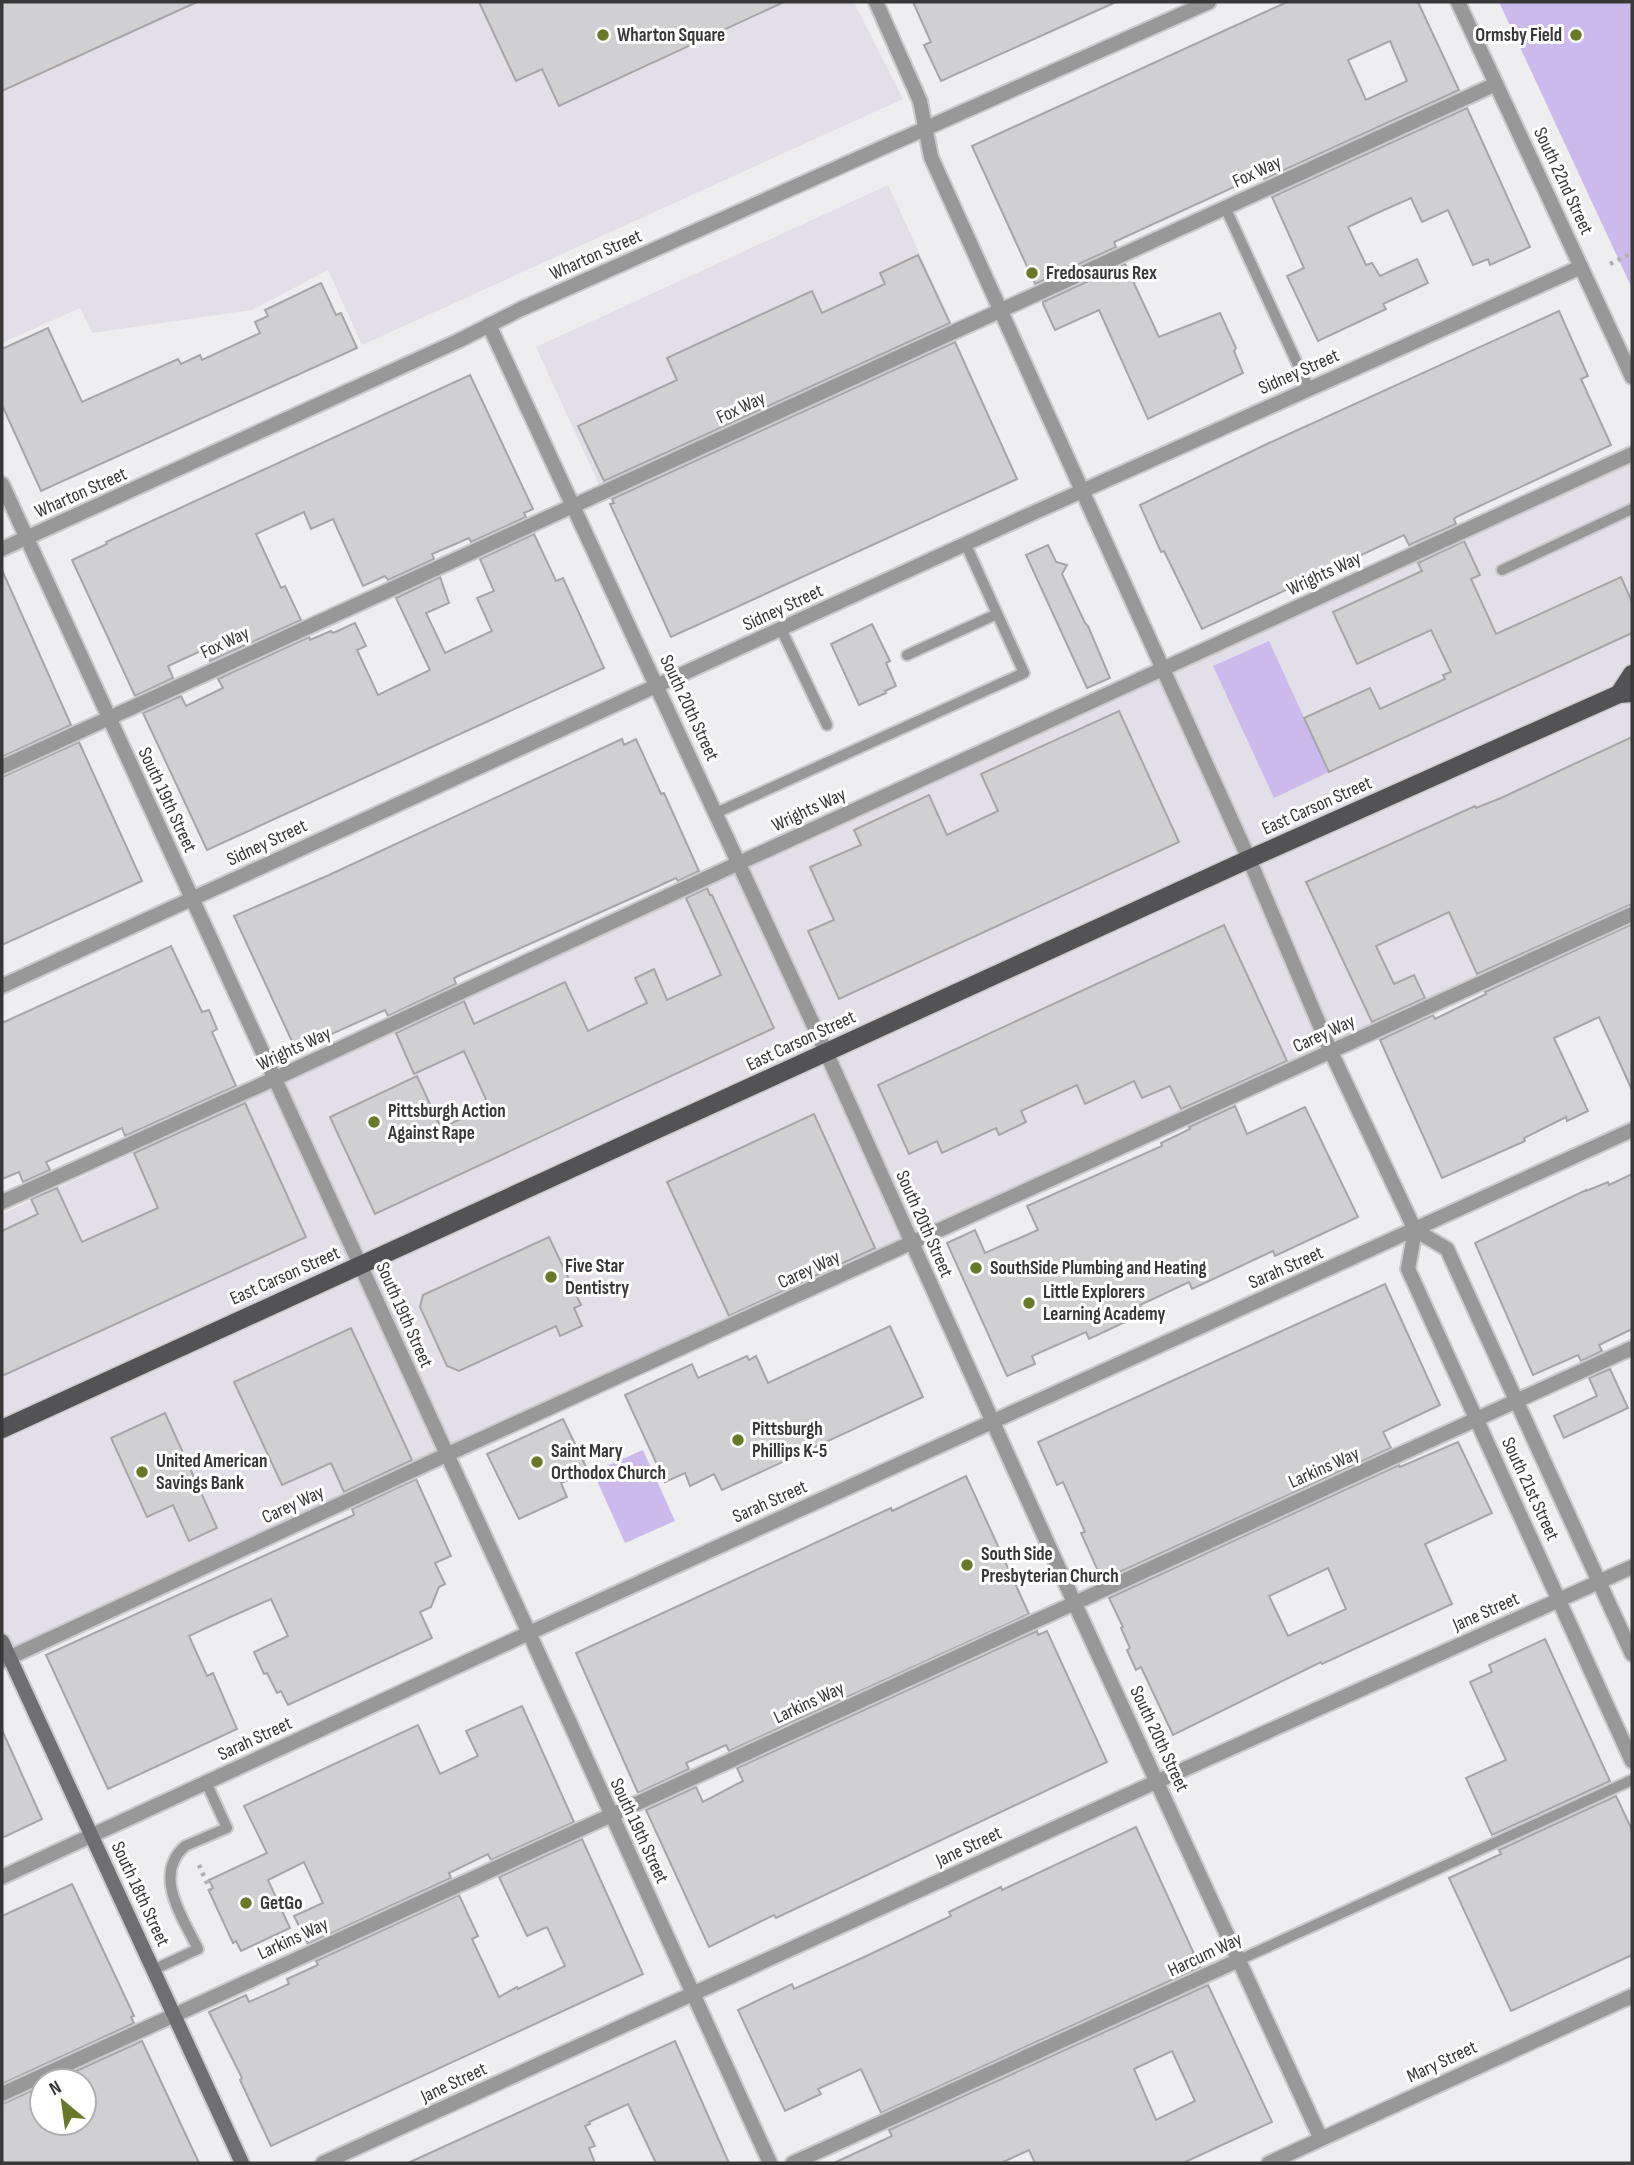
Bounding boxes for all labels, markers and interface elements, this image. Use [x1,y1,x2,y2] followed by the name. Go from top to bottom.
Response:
[617,24,725,47] place label: Wharton Square
[1475,24,1562,47] place label: Ormsby Field
[595,27,611,43] marker: Wharton Square
[1568,27,1584,43] marker: Ormsby Field
[1528,124,1598,238] street label: South 22nd Street
[1229,150,1286,193] street label: Fox Way
[546,224,646,285] street label: Wharton Street
[1046,262,1157,285] place label: Fredosaurus Rex
[1024,265,1040,281] marker: Fredosaurus Rex
[1255,344,1343,400] street label: Sidney Street
[713,386,770,429] street label: Fox Way
[31,462,131,523] street label: Wharton Street
[1283,547,1365,601] street label: Wrights Way
[739,579,827,637] street label: Sidney Street
[197,621,254,664] street label: Fox Way
[654,651,724,765] street label: South 20th Street
[133,744,201,856] street label: South 19th Street
[1259,771,1376,840] street label: East Carson Street
[768,783,850,837] street label: Wrights Way
[223,814,311,872] street label: Sidney Street
[743,1006,859,1076] street label: East Carson Street
[1289,1009,1359,1058] street label: Carey Way
[253,1022,335,1076] street label: Wrights Way
[387,1100,506,1145] place label: Pittsburgh Action Against Rape
[366,1114,382,1130] marker: Pittsburgh Action Against Rape
[890,1167,958,1281] street label: South 20th Street
[227,1241,344,1310] street label: East Carson Street
[1245,1241,1327,1295] street label: Sarah Street
[774,1245,844,1294] street label: Carey Way
[565,1255,629,1300] place label: Five Star Dentistry
[990,1257,1207,1280] place label: SouthSide Plumbing and Heating
[370,1259,438,1372] street label: South 19th Street
[968,1260,984,1276] marker: SouthSide Plumbing and Heating
[543,1269,559,1285] marker: Five Star Dentistry
[1043,1281,1166,1326] place label: Little Explorers Learning Academy
[1021,1295,1037,1311] marker: Little Explorers Learning Academy
[752,1418,827,1463] place label: Pittsburgh Phillips K-5
[730,1432,746,1448] marker: Pittsburgh Phillips K-5
[1496,1434,1564,1544] street label: South 21st Street
[551,1440,666,1485] place label: Saint Mary Orthodox Church
[1285,1442,1364,1494] street label: Larkins Way
[156,1450,268,1495] place label: United American Savings Bank
[529,1454,545,1470] marker: Saint Mary Orthodox Church
[134,1464,150,1480] marker: United American Savings Bank
[729,1475,811,1529] street label: Sarah Street
[258,1480,328,1529] street label: Carey Way
[981,1543,1119,1588] place label: South Side Presbyterian Church
[959,1557,975,1573] marker: South Side Presbyterian Church
[1448,1587,1523,1637] street label: Jane Street
[770,1676,848,1729] street label: Larkins Way
[1124,1682,1194,1796] street label: South 20th Street
[214,1712,296,1766] street label: Sarah Street
[605,1775,673,1887] street label: South 19th Street
[931,1822,1006,1873] street label: Jane Street
[106,1838,174,1950] street label: South 18th Street
[260,1892,303,1915] place label: GetGo
[238,1895,254,1911] marker: GetGo
[254,1912,332,1965] street label: Larkins Way
[1164,1928,1246,1982] street label: Harcum Way
[1403,2036,1481,2088] street label: Mary Street
[416,2058,491,2109] street label: Jane Street
[28,2067,98,2137] north arrow
[45,2076,66,2101] text: N

